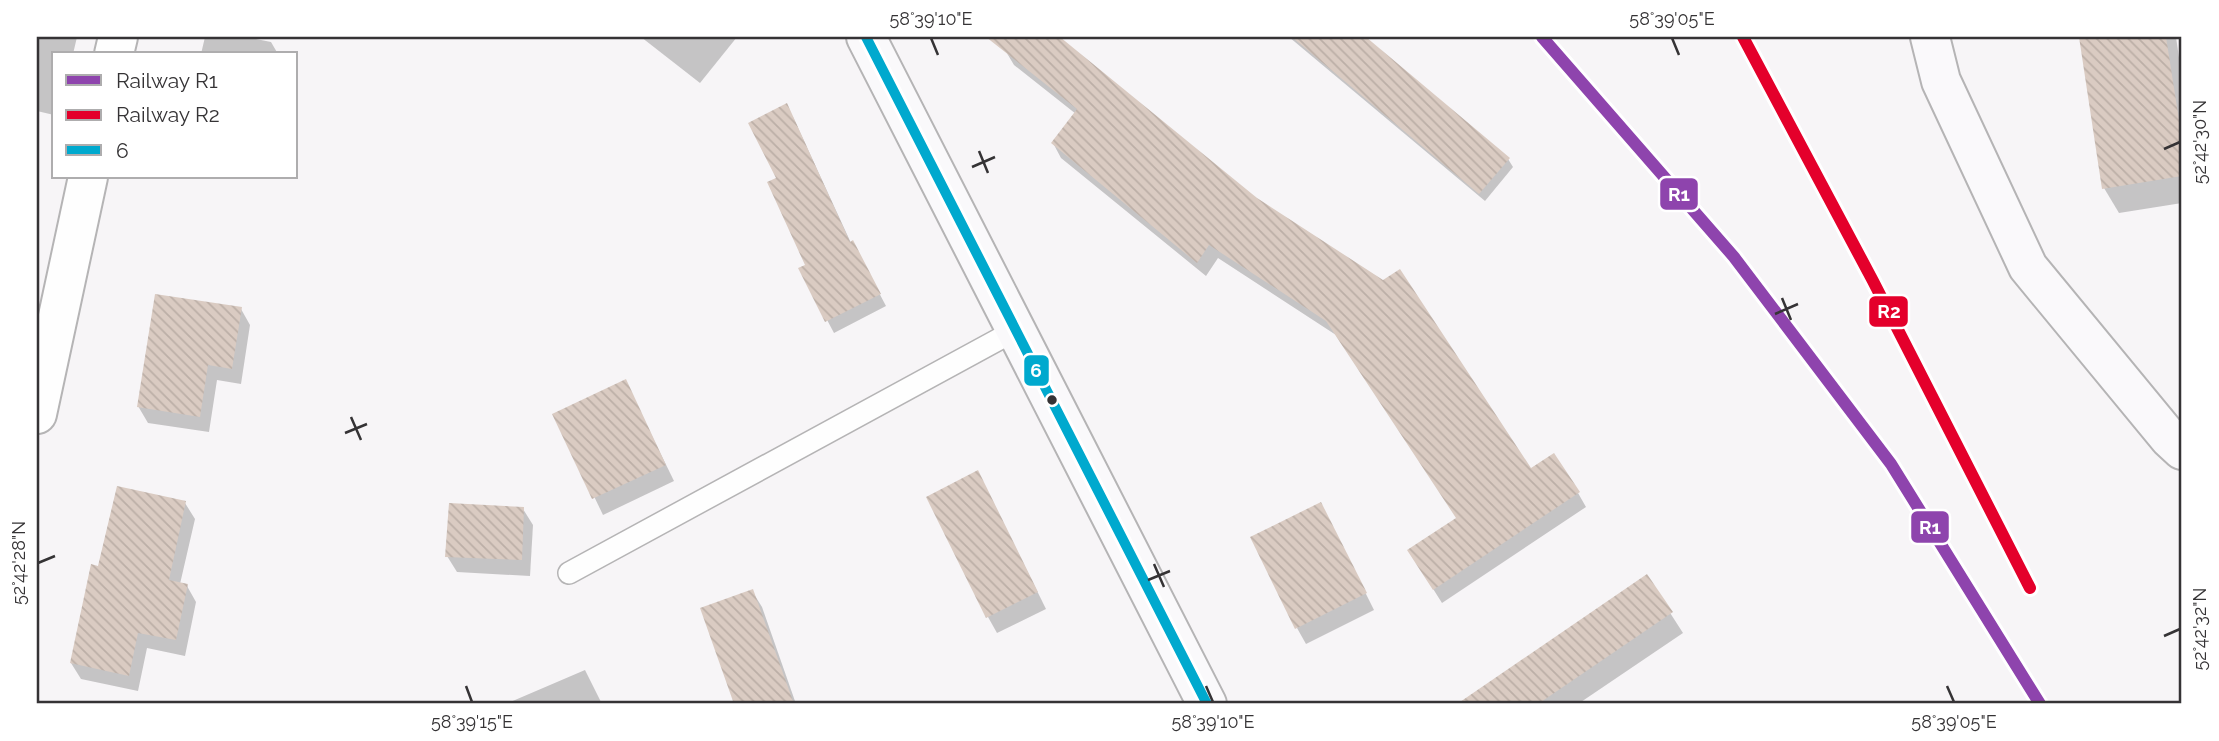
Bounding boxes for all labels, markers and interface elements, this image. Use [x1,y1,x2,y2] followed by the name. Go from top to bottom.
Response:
[889,8,973,29] text: 58°39'10"E
[1629,8,1715,29] text: 58°39'05"E
[52,52,298,178] legend
[116,68,218,93] text: Railway R1
[2189,100,2210,184] text: 52°42'30"N
[116,102,220,127] text: Railway R2
[116,138,129,163] text: 6
[1659,177,1699,211] line badge: R1
[1668,183,1690,205] text: R1
[1868,295,1909,328] line badge: R2
[1877,300,1901,322] text: R2
[1023,354,1050,387] line badge: 6
[1030,359,1042,381] text: 6
[1045,393,1059,407] unlabelled marker
[1910,510,1950,544] line badge: R1
[1919,516,1941,538] text: R1
[8,521,29,605] text: 52°42'28"N
[2189,588,2210,670] text: 52°42'32"N
[431,711,513,732] text: 58°39'15"E
[1171,711,1255,732] text: 58°39'10"E
[1911,711,1997,732] text: 58°39'05"E

